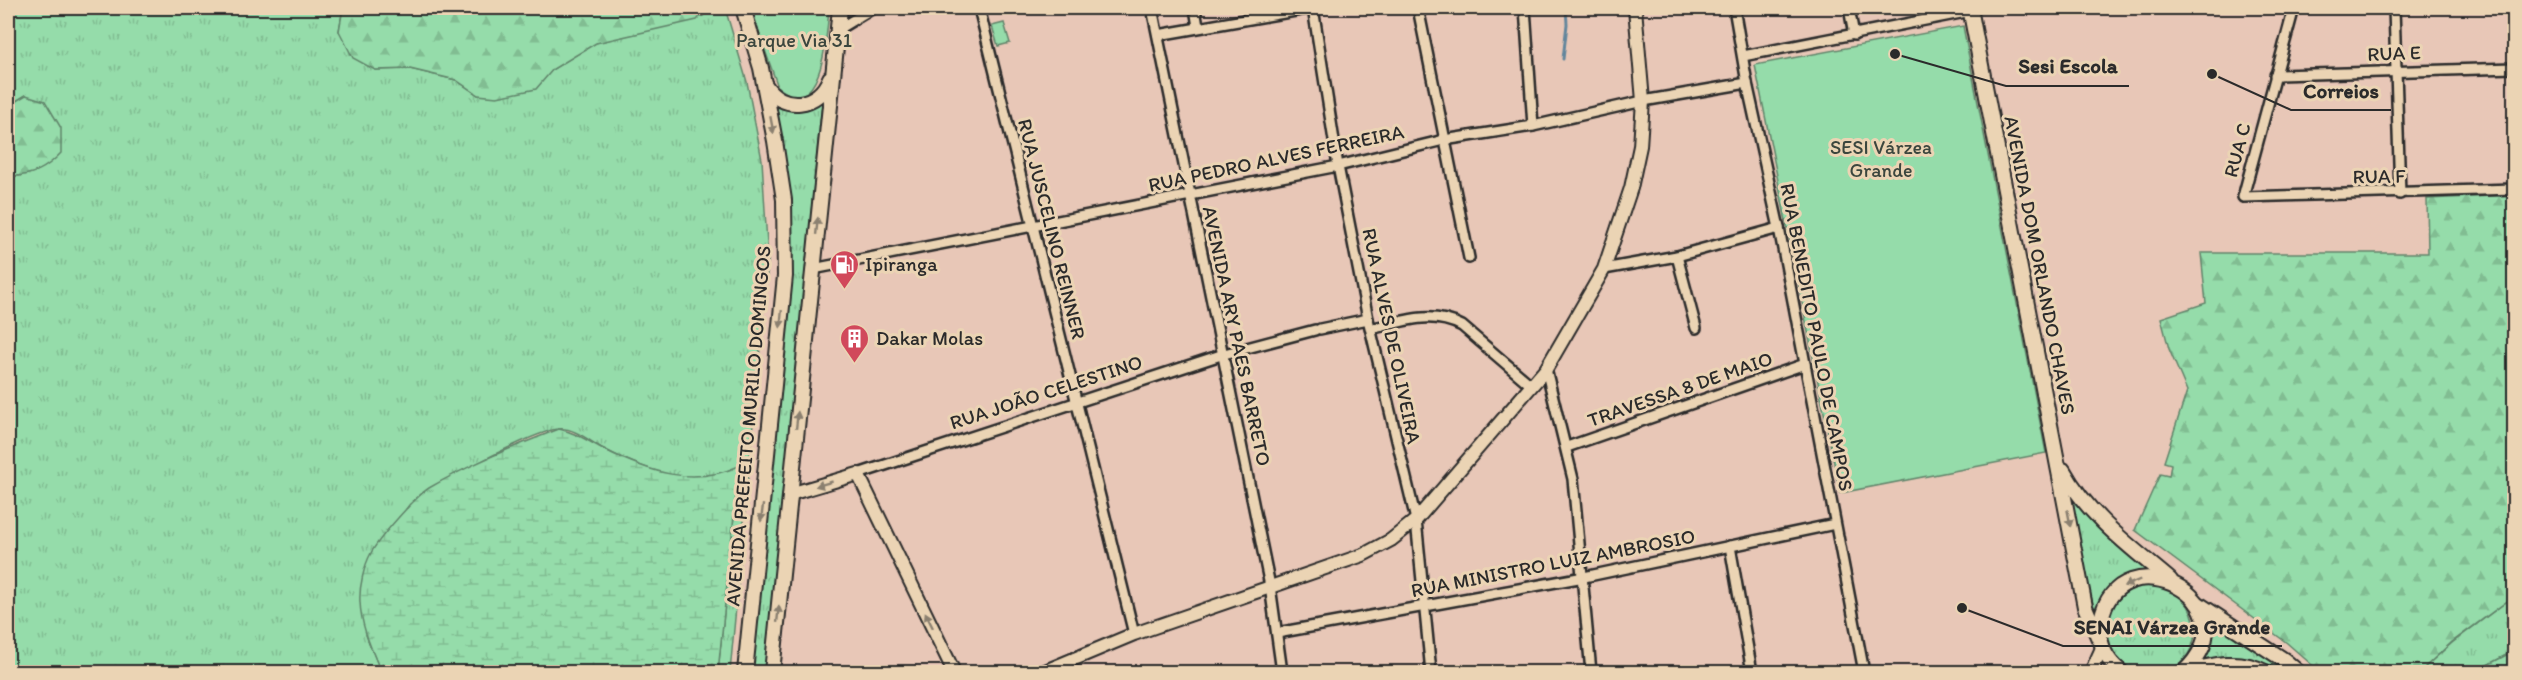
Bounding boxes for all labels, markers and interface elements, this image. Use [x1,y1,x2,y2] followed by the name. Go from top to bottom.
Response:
[736,28,852,52] park label: Parque Via 31
[2367,40,2421,66] street label: RUA E
[2006,47,2129,86] callout: Sesi Escola
[2018,53,2119,78] text: Sesi Escola
[2291,71,2391,110] callout: Correios
[2303,78,2379,103] text: Correios
[1999,114,2081,416] street label: AVENIDA DOM ORLANDO CHAVES
[768,116,777,135] one-way arrow
[1013,116,1091,342] street label: RUA JUSCELINO REINNER
[1146,119,1406,197] street label: RUA PEDRO ALVES FERREIRA
[2218,120,2256,180] street label: RUA C
[1830,135,1932,182] park label: SESI Várzea Grande
[2352,164,2406,188] street label: RUA F
[1775,181,1859,493] street label: RUA BENEDITO PAULO DE CAMPOS
[1198,204,1276,468] street label: AVENIDA ARY PAES BARRETO
[813,217,822,236] one-way arrow
[1357,226,1427,446] street label: RUA ALVES DE OLIVEIRA
[720,245,776,607] street label: AVENIDA PREFEITO MURILO DOMINGOS
[828,248,860,290] fuel station icon: Ipiranga
[865,252,938,276] place label: Ipiranga
[776,310,786,329] one-way arrow
[839,322,871,364] building icon: Dakar Molas
[876,326,983,350] place label: Dakar Molas
[1584,346,1776,432] street label: TRAVESSA 8 DE MAIO
[947,350,1145,434] street label: RUA JOÃO CELESTINO
[792,411,802,430] one-way arrow
[815,480,833,489] one-way arrow
[758,504,767,523] one-way arrow
[2064,508,2073,527] one-way arrow
[1409,524,1697,602] street label: RUA MINISTRO LUIZ AMBROSIO
[2122,578,2140,588] one-way arrow
[773,605,783,624] one-way arrow
[2063,607,2282,646] callout: SENAI Várzea Grande
[924,611,933,628] one-way arrow
[2074,614,2270,639] text: SENAI Várzea Grande

